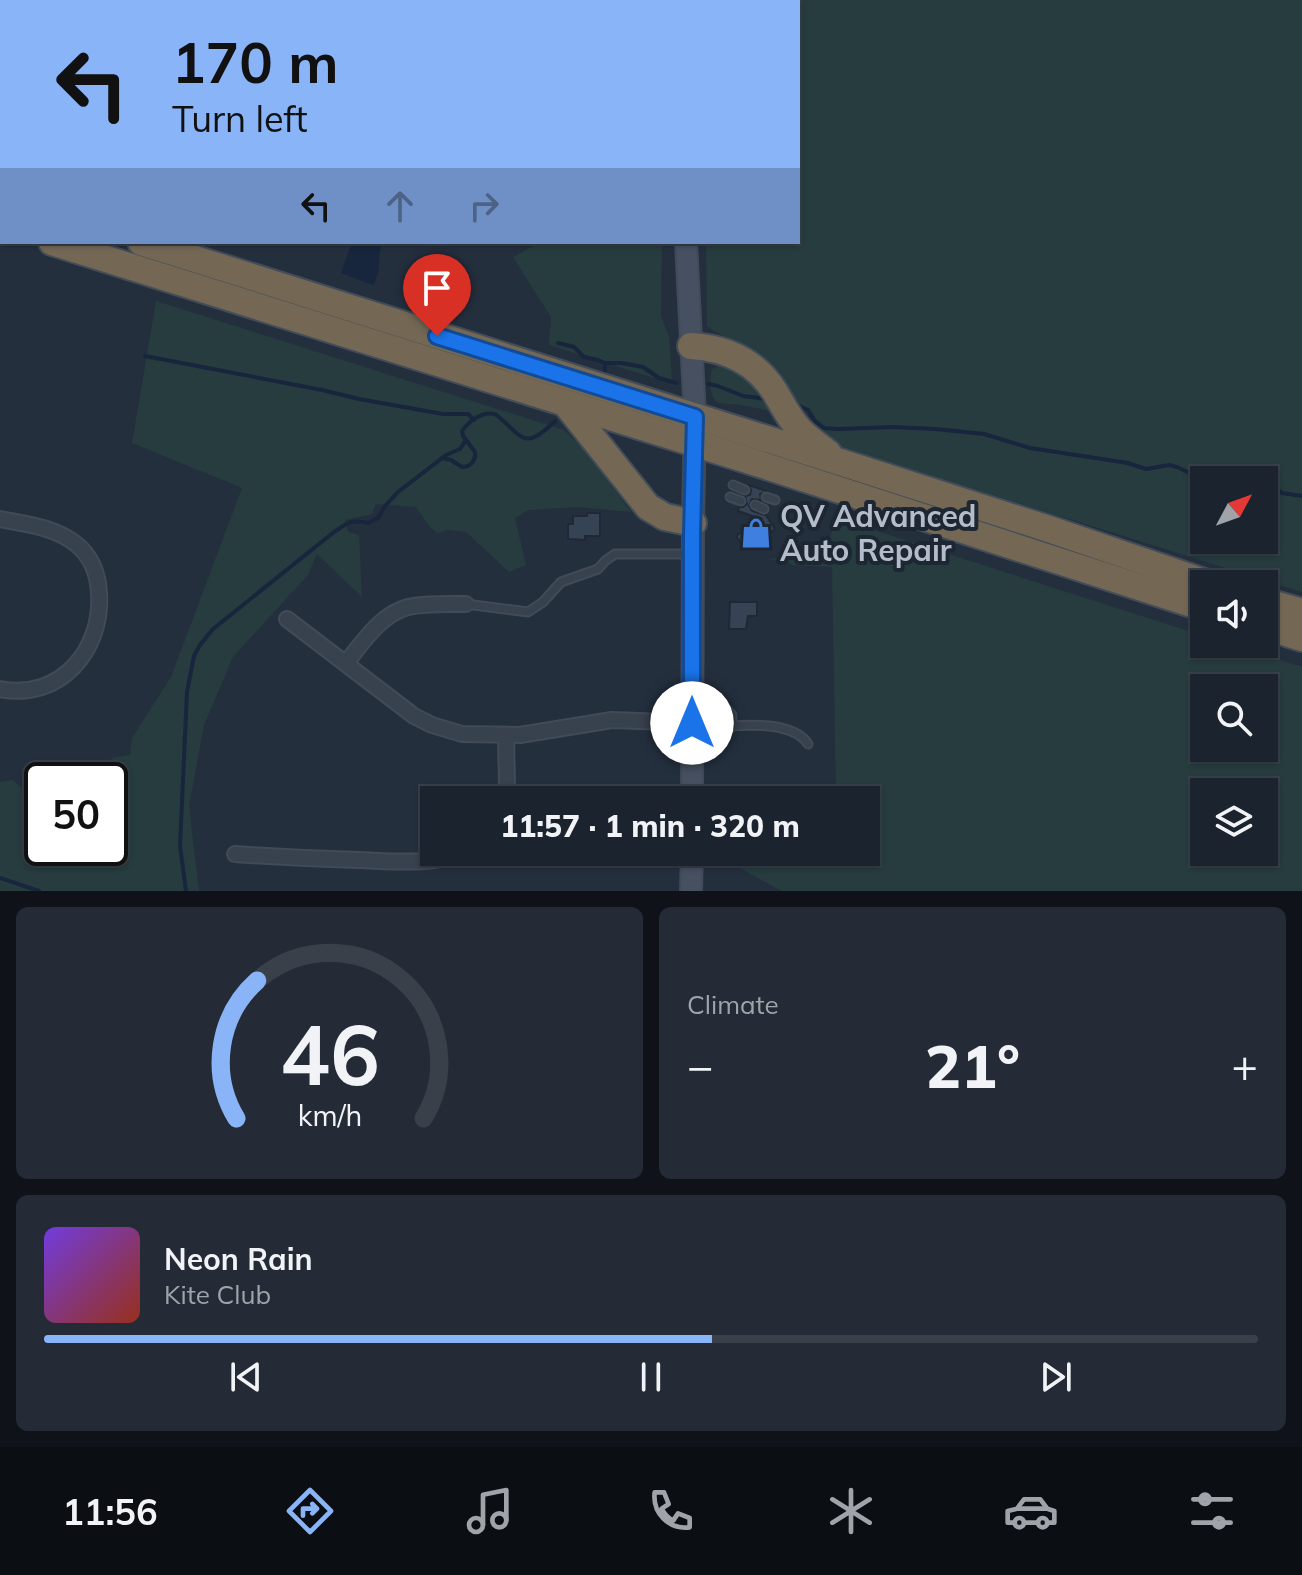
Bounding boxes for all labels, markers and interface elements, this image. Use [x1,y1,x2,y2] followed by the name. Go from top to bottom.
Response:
[172,27,339,97] text: 170 m
[40,32,144,136] icon: left
[172,96,308,141] text: Turn left
[294,184,338,228] icon: left
[378,184,422,228] icon: ahead
[462,184,506,228] icon: right
[403,254,471,336] pin
[415,266,459,310] icon: arrive
[1190,466,1278,554] north arrow
[1190,466,1278,866] map controls
[780,497,976,569] place label: QV Advanced Auto Repair
[739,516,773,550] shop icon: QV Advanced Auto Repair
[1190,570,1278,658] button: sound
[1190,674,1278,762] button: search
[650,681,734,765] position arrow
[24,762,128,866] speed limit sign: 50
[1190,778,1278,866] button: layers
[500,807,800,845] text: 11:57 · 1 min · 320 m
[687,988,779,1021] text: Climate
[280,1001,379,1106] text: 46
[925,1028,1020,1103] text: 21°
[687,1038,713,1093] text: −
[1232,1038,1258,1093] text: +
[297,1097,362,1133] text: km/h
[164,1240,313,1278] text: Neon Rain
[164,1278,271,1311] text: Kite Club
[224,1355,268,1399] icon: previous
[629,1355,673,1399] icon: pause
[1034,1355,1078,1399] icon: next
[282,1483,338,1539] icon: directions
[462,1483,518,1539] icon: music
[643,1483,699,1539] icon: phone
[823,1483,879,1539] icon: climate
[1003,1483,1059,1539] icon: car
[1184,1483,1240,1539] icon: filters
[62,1489,158,1534] text: 11:56

